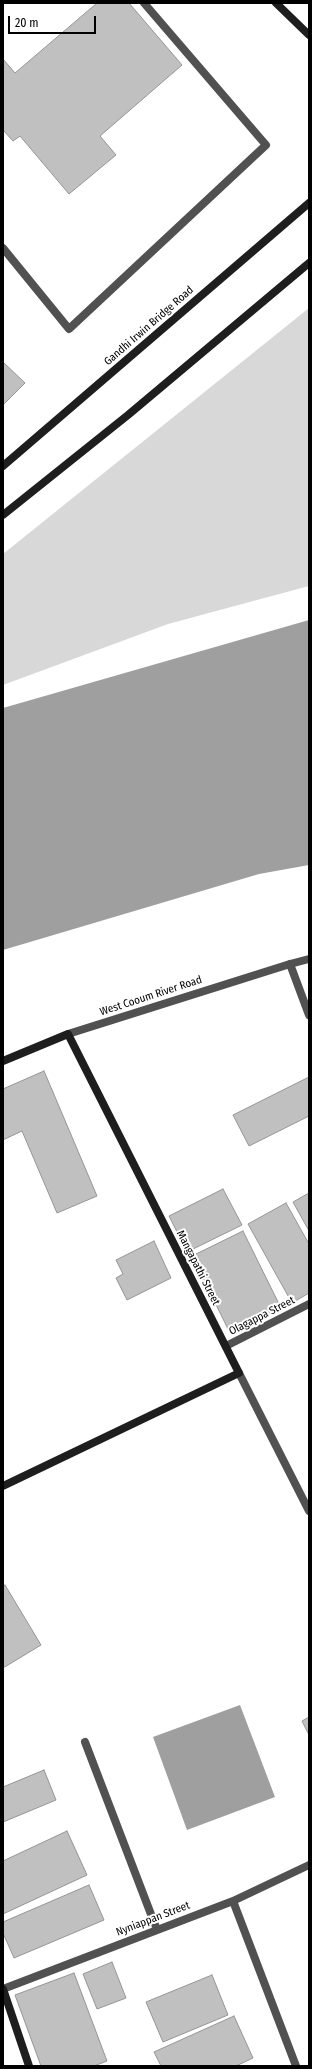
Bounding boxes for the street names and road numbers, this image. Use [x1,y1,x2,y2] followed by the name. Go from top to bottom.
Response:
[102,284,196,368] street label: Gandhi Irwin Bridge Road
[98,973,204,1019] street label: West Cooum River Road
[173,1228,223,1308] street label: Mangapathi Street
[227,1294,297,1338] street label: Olagappa Street
[114,1899,192,1939] street label: Nyniappan Street

